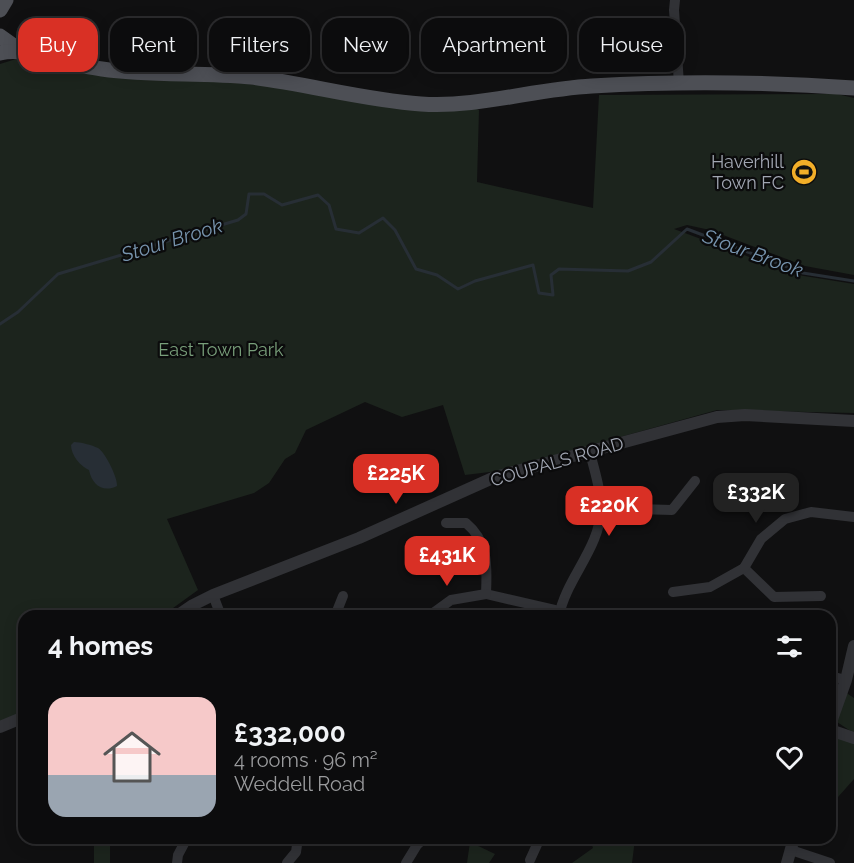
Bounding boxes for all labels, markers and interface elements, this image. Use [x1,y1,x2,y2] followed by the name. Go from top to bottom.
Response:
[18,18,98,72] chip: Buy
[110,18,197,72] chip: Rent
[209,18,310,72] chip: Filters
[322,18,409,72] chip: New
[421,18,567,72] chip: Apartment
[579,18,684,72] chip: House
[711,151,784,193] place label: Haverhill Town FC
[789,157,819,187] sports icon: Haverhill Town FC
[117,213,226,267] water label: Stour Brook
[699,223,807,282] water label: Stour Brook
[158,339,284,360] park label: East Town Park
[488,432,626,491] street label: COUPALS ROAD
[354,454,438,505] pin: £225K
[367,461,425,485] text: £225K
[714,473,798,524] pin: £332K
[727,480,785,504] text: £332K
[567,486,651,537] pin: £220K
[579,493,639,517] text: £220K
[405,536,489,587] pin: £431K
[419,543,475,567] text: £431K
[773,630,806,663] icon: filters
[48,631,153,661] text: 4 homes
[234,718,346,748] text: £332,000
[96,721,168,793] icon: home
[773,741,806,774] icon: heart
[234,748,378,772] text: 4 rooms · 96 m²
[234,772,365,796] text: Weddell Road

